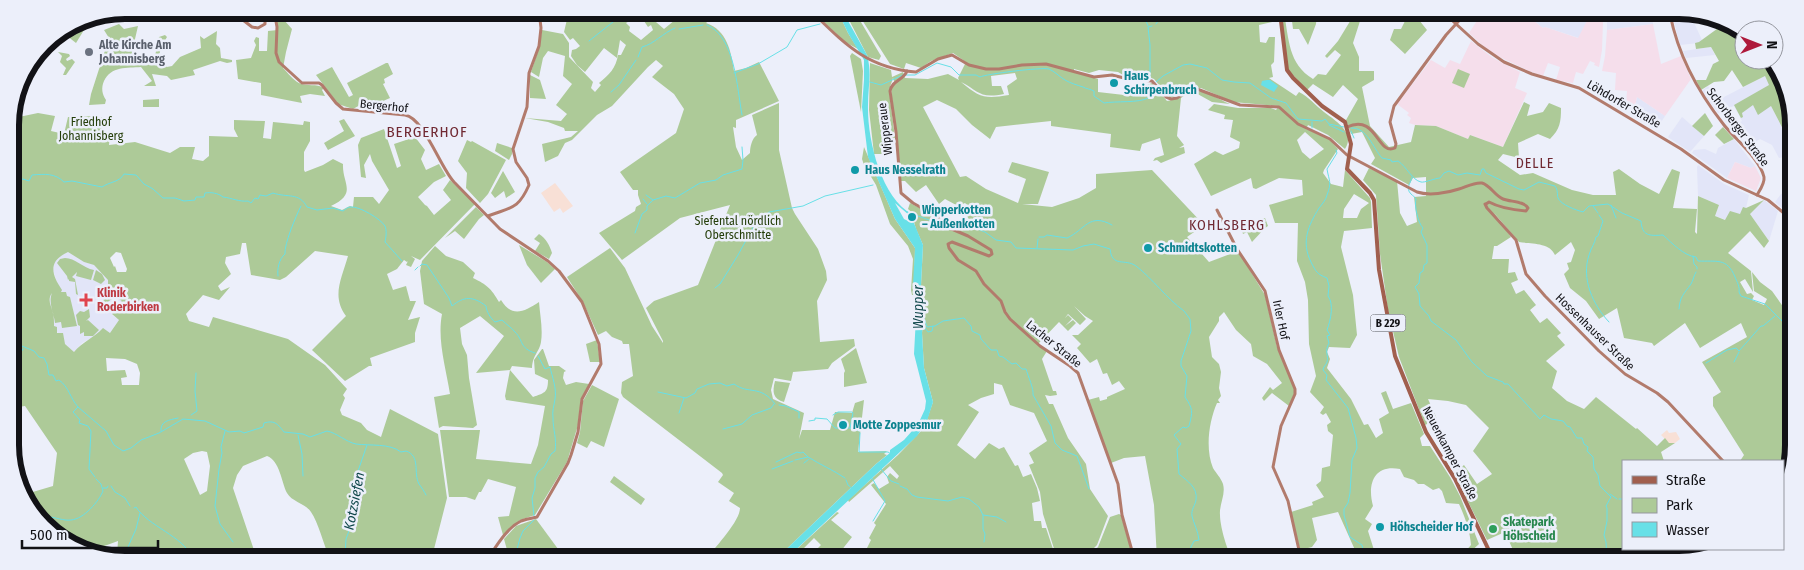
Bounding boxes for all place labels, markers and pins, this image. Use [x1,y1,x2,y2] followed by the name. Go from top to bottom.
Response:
[98,38,171,66] place label: Alte Kirche Am Johannisberg
[83,46,95,58] marker: Alte Kirche Am Johannisberg
[1124,69,1197,97] place label: Haus Schirpenbruch
[1108,77,1120,89] marker: Haus Schirpenbruch
[865,163,946,177] place label: Haus Nesselrath
[849,164,861,176] marker: Haus Nesselrath
[922,203,995,231] place label: Wipperkotten – Außenkotten
[906,211,918,223] marker: Wipperkotten – Außenkotten
[1158,241,1237,255] place label: Schmidtskotten
[1142,242,1154,254] marker: Schmidtskotten
[97,286,159,314] place label: Klinik Roderbirken
[79,293,93,307] marker: Klinik Roderbirken
[853,418,942,432] place label: Motte Zoppesmur
[837,419,849,431] marker: Motte Zoppesmur
[1503,515,1555,543] place label: Skatepark Höhscheid
[1390,520,1474,534] place label: Höhscheider Hof
[1374,521,1386,533] marker: Höhscheider Hof
[1487,523,1499,535] marker: Skatepark Höhscheid

